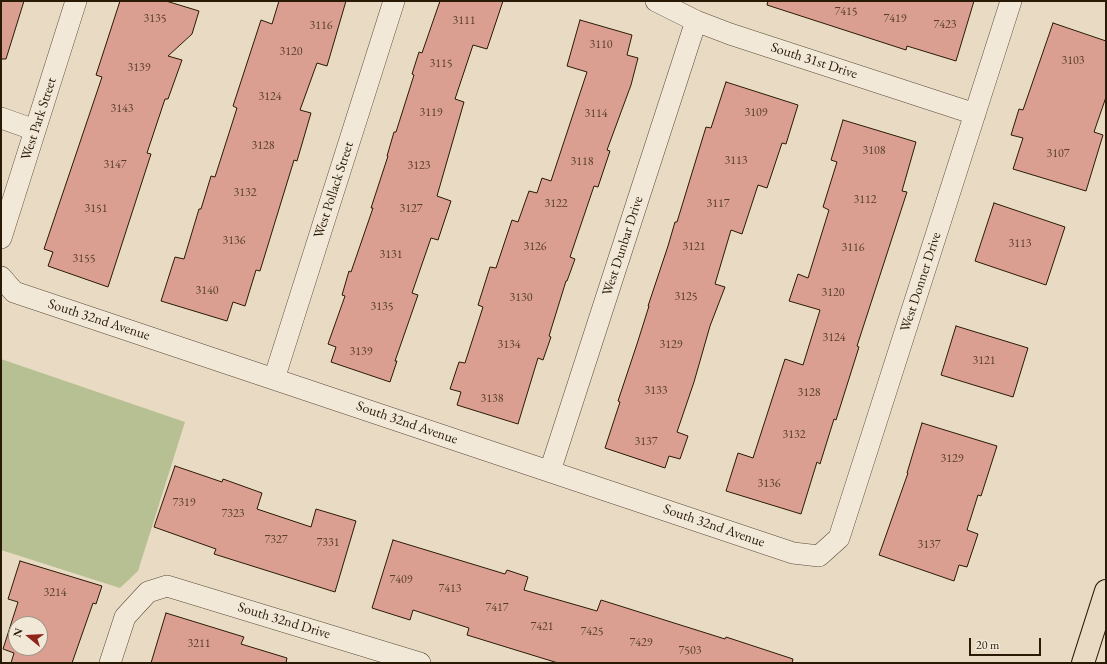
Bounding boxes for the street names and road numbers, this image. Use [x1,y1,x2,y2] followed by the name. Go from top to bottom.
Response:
[768,39,860,83] street label: South 31st Drive
[18,76,60,162] street label: West Park Street
[310,140,358,240] street label: West Pollack Street
[599,194,647,298] street label: West Dunbar Drive
[897,230,945,334] street label: West Donner Drive
[46,296,152,344] street label: South 32nd Avenue
[354,398,460,448] street label: South 32nd Avenue
[661,501,767,551] street label: South 32nd Avenue
[236,599,332,643] street label: South 32nd Drive

